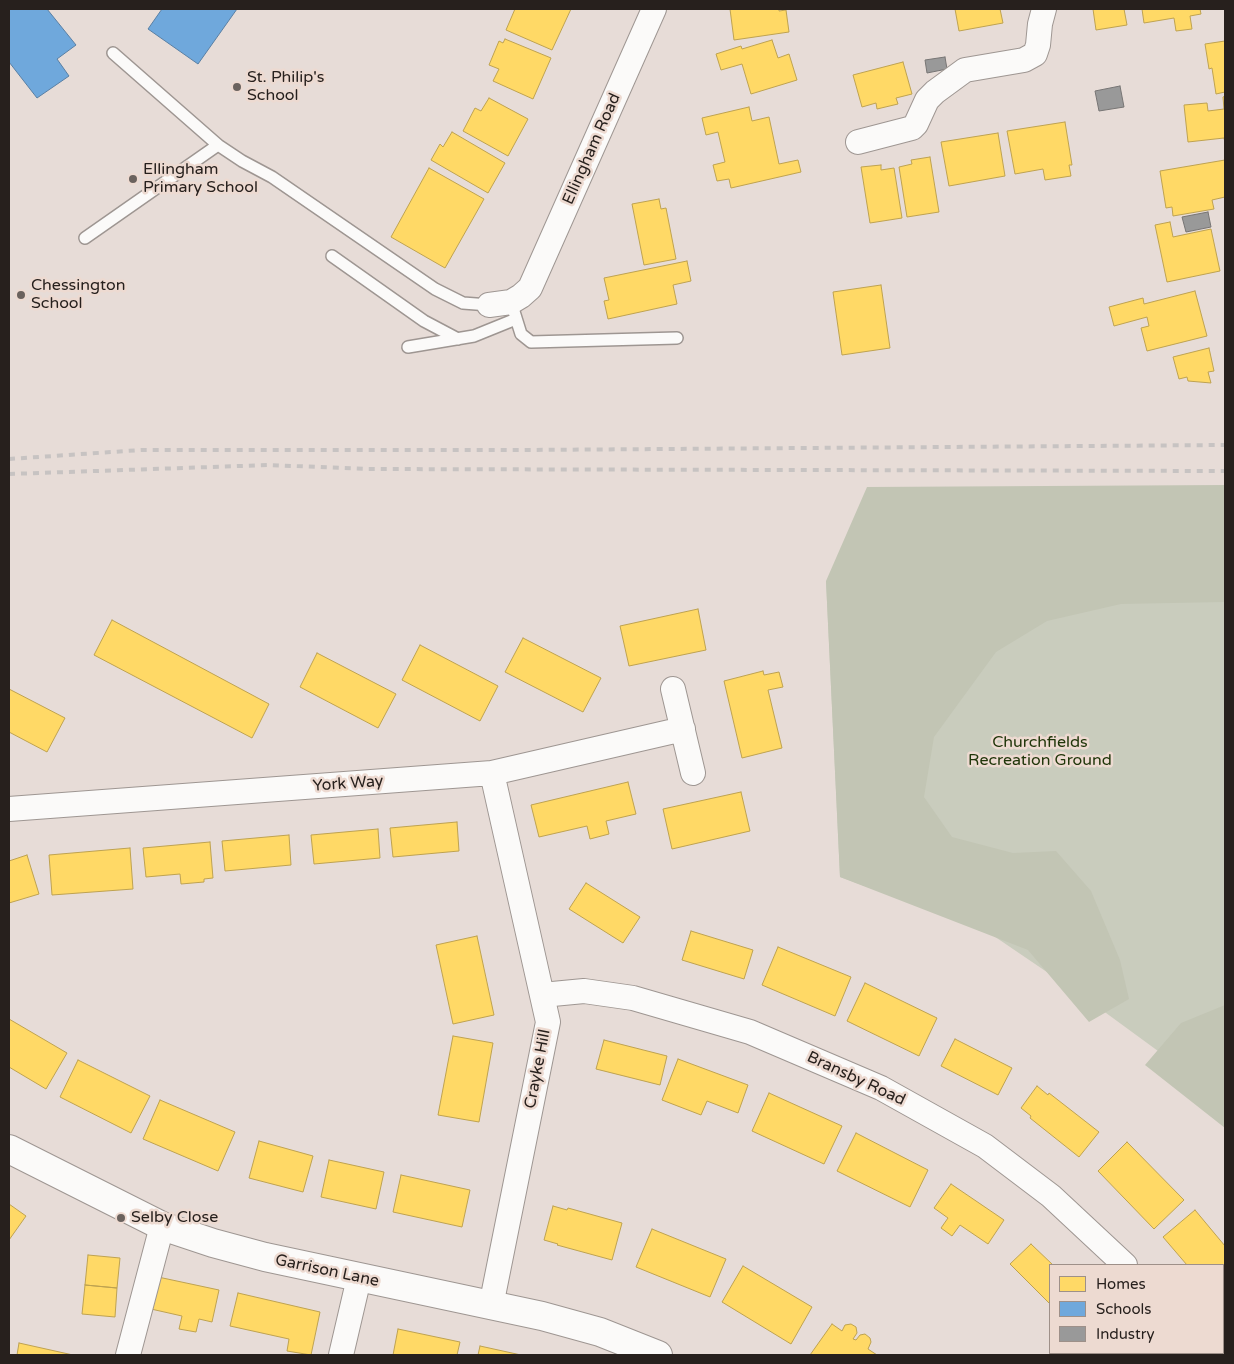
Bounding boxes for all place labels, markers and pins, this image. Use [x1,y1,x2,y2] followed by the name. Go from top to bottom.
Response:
[247,68,324,106] place label: St. Philip's School
[231,81,243,93] marker: St. Philip's School
[143,160,258,198] place label: Ellingham Primary School
[127,173,139,185] marker: Ellingham Primary School
[31,276,126,314] place label: Chessington School
[15,289,27,301] marker: Chessington School
[131,1208,218,1228] place label: Selby Close
[115,1212,127,1224] marker: Selby Close

